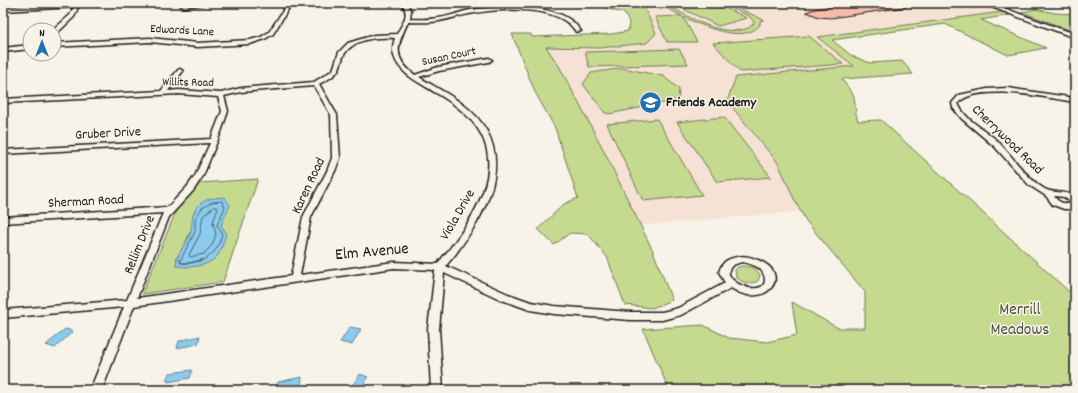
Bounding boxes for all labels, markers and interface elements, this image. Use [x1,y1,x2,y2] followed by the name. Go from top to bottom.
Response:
[150,21,214,41] street label: Edwards Lane
[22,22,62,62] north arrow
[39,26,45,42] text: N
[420,43,478,71] street label: Susan Court
[162,74,214,92] street label: Willits Road
[638,90,664,116] school or university icon: Friends Academy
[666,93,757,113] place label: Friends Academy
[967,101,1047,179] street label: Cherrywood Road
[75,122,141,146] street label: Gruber Drive
[287,154,331,218] street label: Karen Road
[435,186,481,244] street label: Viola Drive
[48,190,124,214] street label: Sherman Road
[119,213,161,277] street label: Rellim Drive
[334,238,410,268] street label: Elm Avenue
[990,299,1050,343] park label: Merrill Meadows

